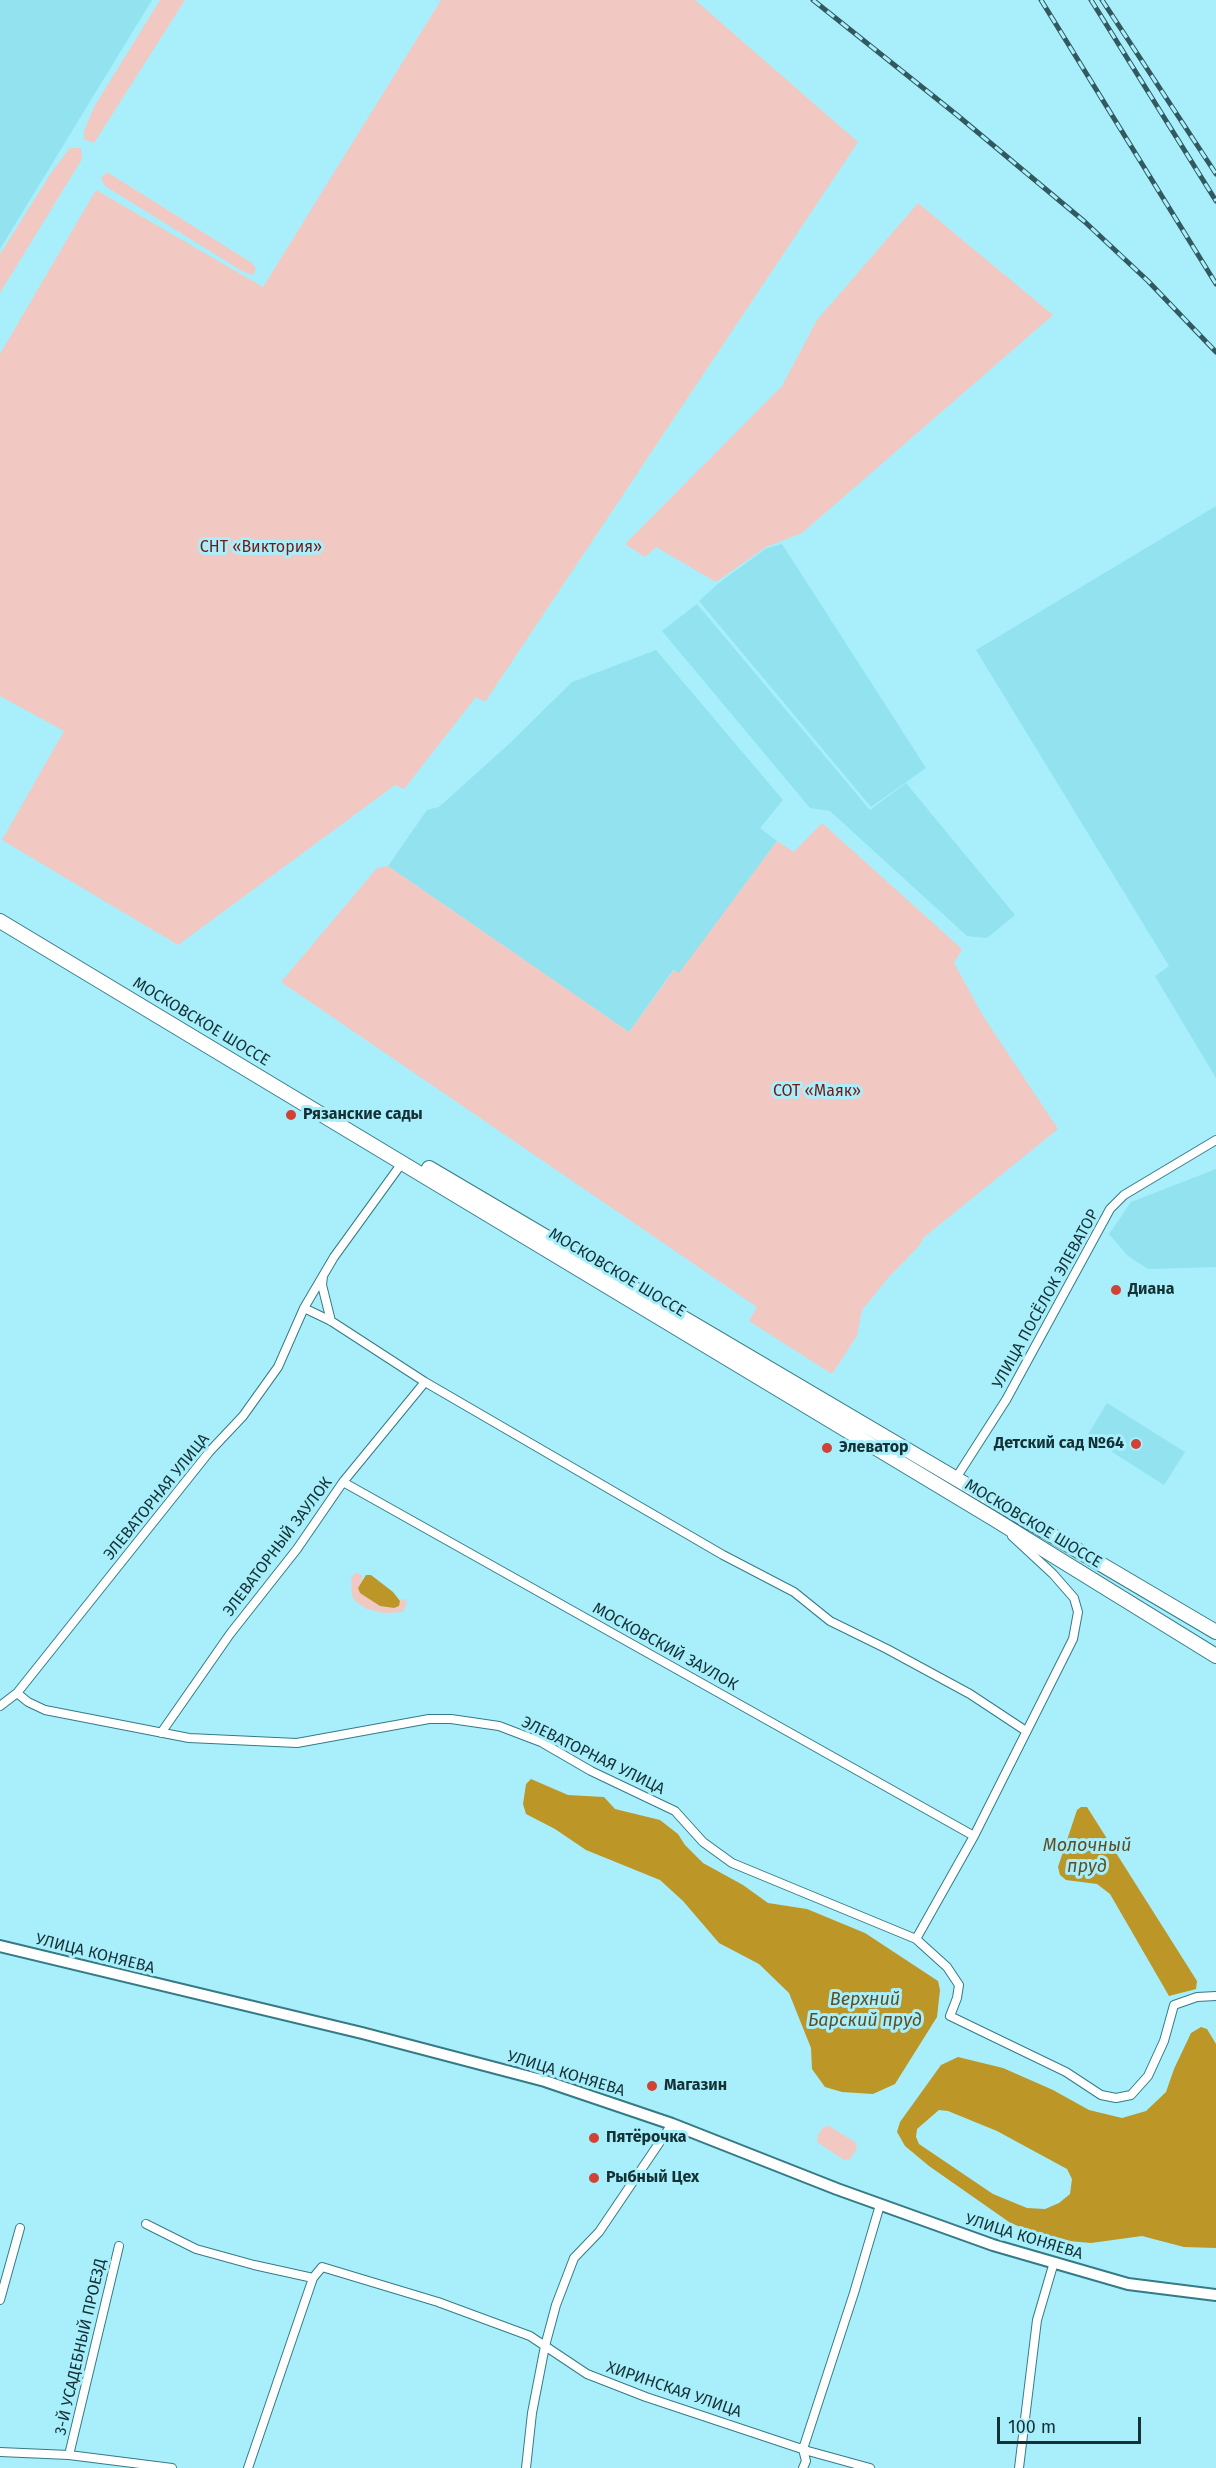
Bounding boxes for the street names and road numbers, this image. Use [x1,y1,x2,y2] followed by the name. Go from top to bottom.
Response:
[129,973,273,1071] street label: МОСКОВСКОЕ ШОССЕ
[989,1206,1103,1392] street label: УЛИЦА ПОСЁЛОК ЭЛЕВАТОР
[545,1224,689,1322] street label: МОСКОВСКОЕ ШОССЕ
[100,1430,214,1564] street label: ЭЛЕВАТОРНАЯ УЛИЦА
[219,1474,337,1620] street label: ЭЛЕВАТОРНЫЙ ЗАУЛОК
[961,1475,1105,1573] street label: МОСКОВСКОЕ ШОССЕ
[589,1599,741,1695] street label: МОСКОВСКИЙ ЗАУЛОК
[518,1713,668,1799] street label: ЭЛЕВАТОРНАЯ УЛИЦА
[33,1930,157,1978] street label: УЛИЦА КОНЯЕВА
[505,2047,627,2101] street label: УЛИЦА КОНЯЕВА
[963,2210,1085,2264] street label: УЛИЦА КОНЯЕВА
[51,2257,111,2437] street label: 3-Й УСАДЕБНЫЙ ПРОЕЗД
[604,2358,744,2422] street label: ХИРИНСКАЯ УЛИЦА

